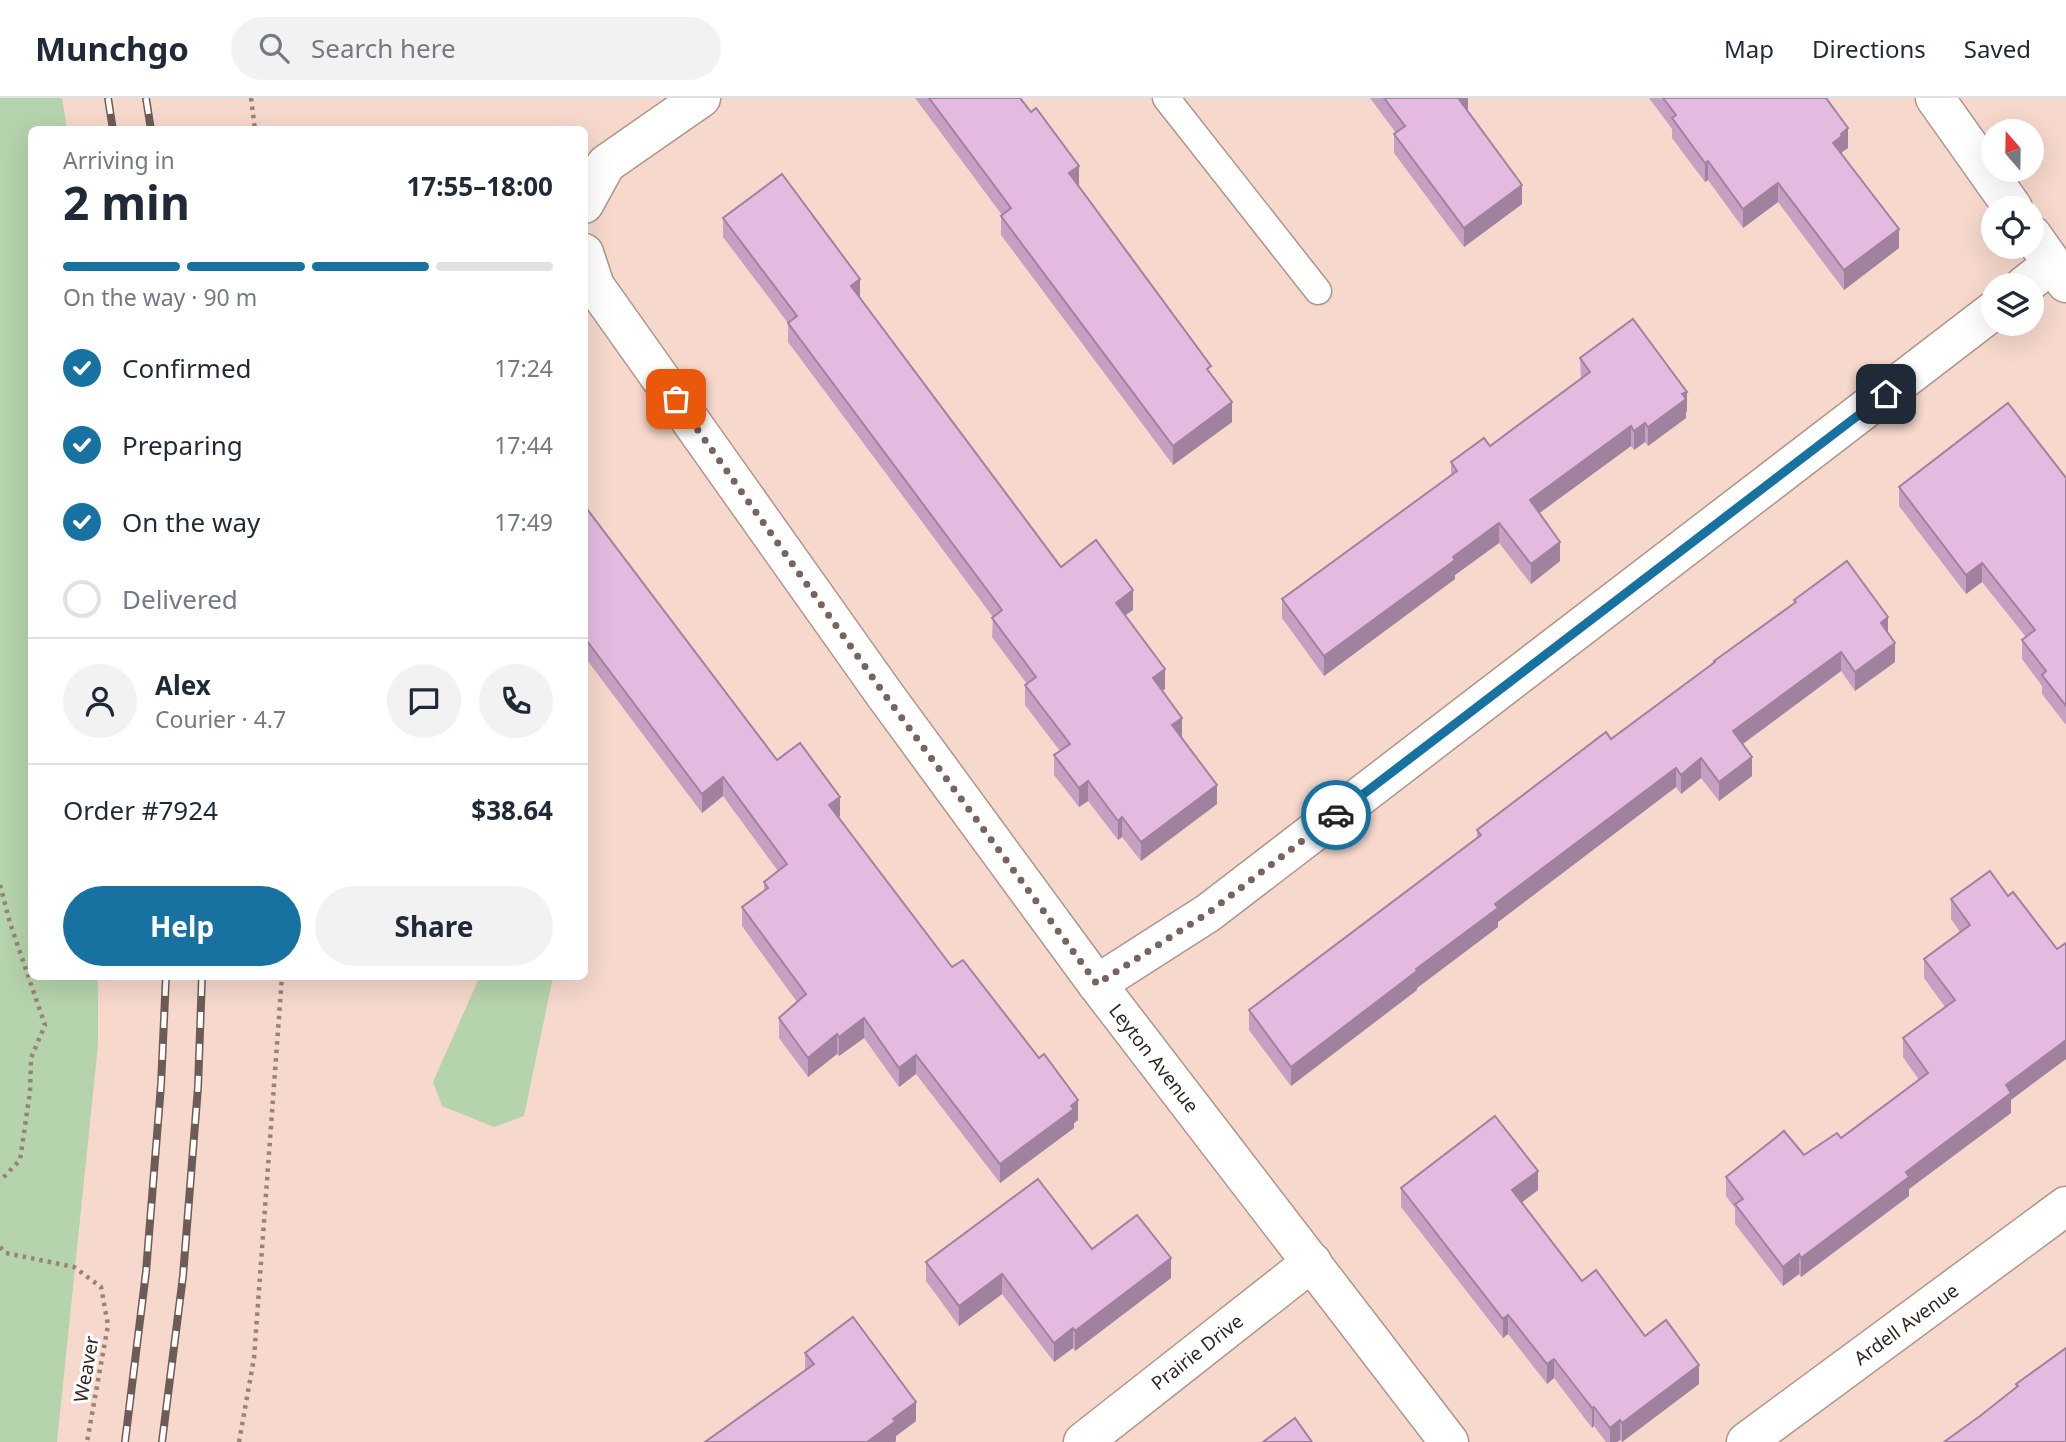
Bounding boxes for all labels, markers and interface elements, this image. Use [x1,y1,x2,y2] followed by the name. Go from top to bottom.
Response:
[231,17,721,80] search box
[35,26,189,71] text: Munchgo
[255,29,293,67] icon: search
[311,30,456,66] text: Search here
[1724,32,1774,65] text: Map
[1812,32,1926,65] text: Directions
[1964,32,2031,65] text: Saved
[1981,119,2044,182] north arrow
[1981,119,2044,336] map controls
[63,144,175,176] text: Arriving in
[406,168,553,204] text: 17:55–18:00
[63,171,190,233] text: 2 min
[1981,196,2044,259] button: locate
[1981,273,2044,336] button: layers
[63,281,257,313] text: On the way · 90 m
[63,349,101,387] icon: check
[122,350,252,386] text: Confirmed
[494,352,553,384] text: 17:24
[1856,364,1916,424] pin
[646,369,706,429] pin
[1867,375,1905,413] icon: home
[657,380,695,418] icon: bag
[63,426,101,464] icon: check
[122,427,243,463] text: Preparing
[494,429,553,461] text: 17:44
[63,503,101,541] icon: check
[122,504,260,540] text: On the way
[494,506,553,538] text: 17:49
[122,581,238,617] text: Delivered
[63,664,137,738] button: person
[387,664,461,738] button: chat
[479,664,553,738] button: phone
[155,667,211,703] text: Alex
[155,703,286,735] text: Courier · 4.7
[1301,780,1371,850] courier
[63,792,218,828] text: Order #7924
[471,792,553,828] text: $38.64
[1317,796,1355,834] icon: car
[63,886,301,966] button: Help
[315,886,553,966] button: Share
[1103,998,1205,1118] street label: Leyton Avenue
[1848,1277,1964,1371] street label: Ardell Avenue
[1146,1308,1248,1396] street label: Prairie Drive
[67,1334,105,1404] street label: Weaver

